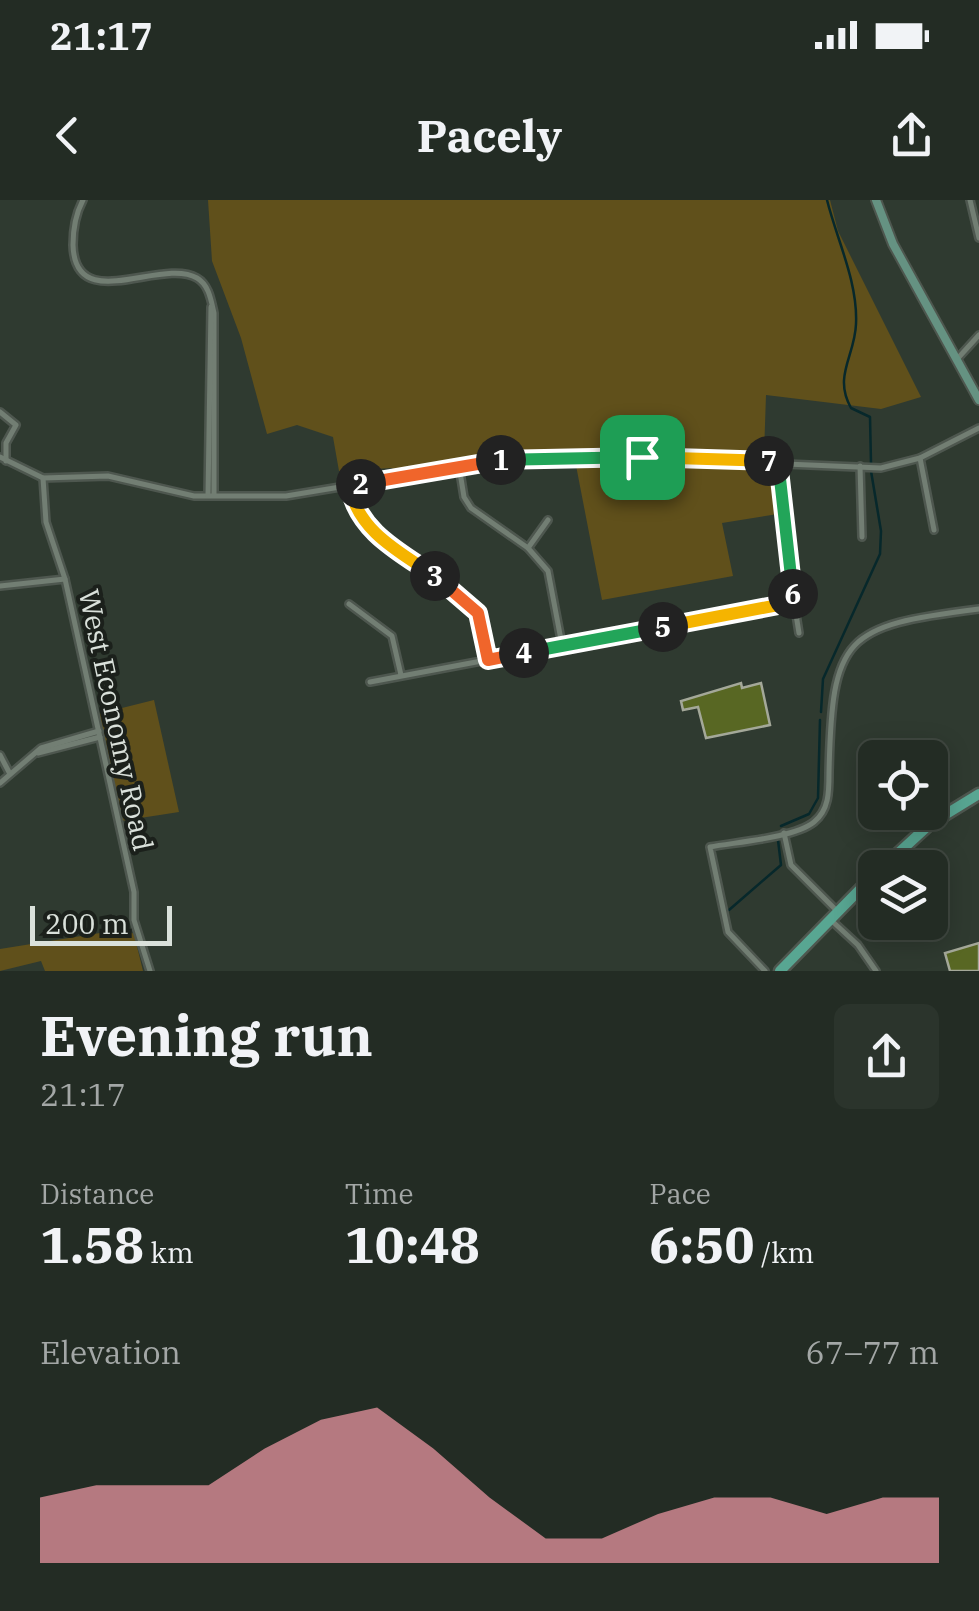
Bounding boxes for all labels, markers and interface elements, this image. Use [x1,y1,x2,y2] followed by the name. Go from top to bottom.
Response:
[50,11,153,60] text: 21:17
[417,106,562,164] text: Pacely
[40,108,95,163] icon: back
[884,108,939,163] icon: share
[600,415,685,500] pin
[615,430,670,485] icon: arrive
[476,435,526,485] pin: 1
[744,436,794,486] pin: 7
[493,441,509,478] text: 1
[761,442,777,479] text: 7
[336,459,386,509] pin: 2
[353,465,369,502] text: 2
[410,551,460,601] pin: 3
[427,557,443,594] text: 3
[768,569,818,619] pin: 6
[785,575,801,612] text: 6
[71,586,162,854] street label: West Economy Road
[638,602,688,652] pin: 5
[655,608,671,645] text: 5
[499,628,549,678] pin: 4
[516,634,532,671] text: 4
[858,740,948,940] map controls
[858,740,948,830] button: locate
[858,850,948,940] button: layers
[30,901,172,946] scale bar
[45,905,129,942] text: 200 m
[40,1000,373,1071] text: Evening run
[834,1004,939,1109] button: share
[40,1073,126,1115] text: 21:17
[40,1175,154,1212] text: Distance
[345,1175,413,1212] text: Time
[649,1175,711,1212] text: Pace
[40,1212,144,1277] text: 1.58
[345,1212,480,1277] text: 10:48
[649,1212,754,1277] text: 6:50
[144,1234,194,1271] text: km
[754,1234,814,1271] text: /km
[40,1331,181,1373] text: Elevation
[805,1331,939,1373] text: 67–77 m

